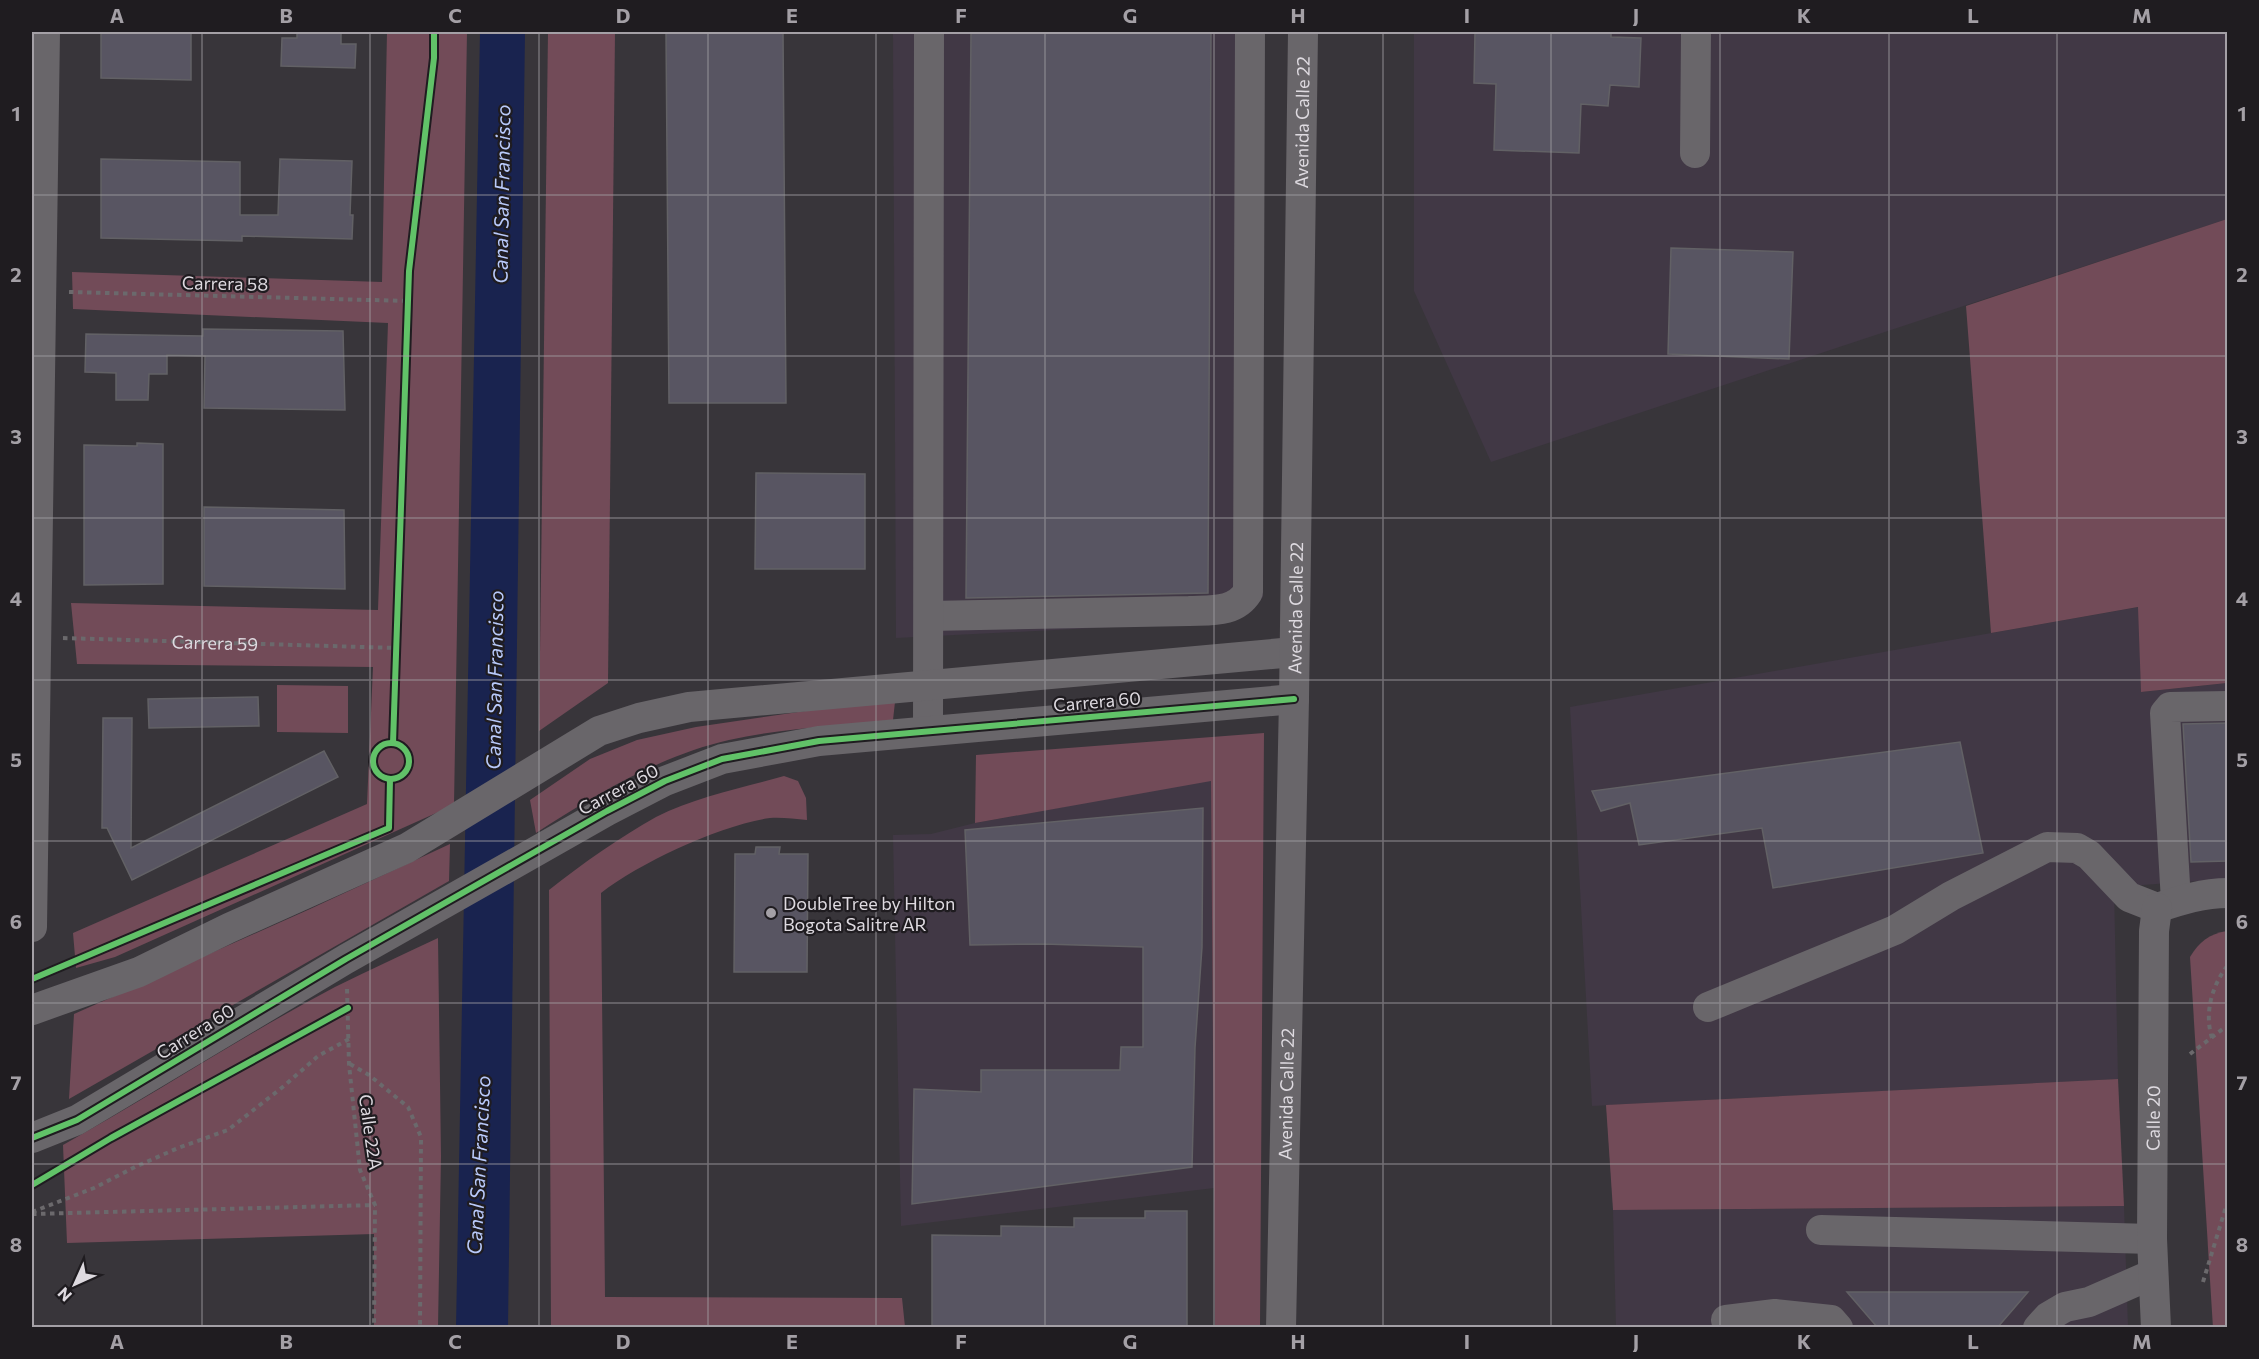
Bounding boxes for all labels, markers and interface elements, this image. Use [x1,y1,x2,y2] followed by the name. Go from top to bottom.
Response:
[110,3,124,27] text: A
[279,3,293,27] text: B
[448,3,462,27] text: C
[616,3,630,27] text: D
[786,3,798,27] text: E
[955,3,967,27] text: F
[1123,3,1137,27] text: G
[1291,3,1306,27] text: H
[1464,3,1470,27] text: I
[1633,3,1639,27] text: J
[1797,3,1811,27] text: K
[1967,3,1979,27] text: L
[2132,3,2152,27] text: M
[1290,56,1314,188] street label: Avenida Calle 22
[11,101,21,125] text: 1
[2237,101,2247,125] text: 1
[487,104,515,284] water label: Canal San Francisco
[10,262,22,286] text: 2
[2236,262,2248,286] text: 2
[182,271,268,295] street label: Carrera 58
[10,424,22,448] text: 3
[2236,424,2248,448] text: 3
[1283,542,1307,674] street label: Avenida Calle 22
[10,586,22,610] text: 4
[2236,586,2248,610] text: 4
[480,590,508,770] water label: Canal San Francisco
[171,630,259,655] street label: Carrera 59
[1052,686,1142,716] street label: Carrera 60
[10,747,22,771] text: 5
[2236,747,2248,771] text: 5
[574,759,662,819] street label: Carrera 60
[783,892,955,935] place label: DoubleTree by Hilton Bogota Salitre AR
[764,906,778,920] marker: DoubleTree by Hilton Bogota Salitre AR
[10,909,22,933] text: 6
[2236,909,2248,933] text: 6
[152,998,238,1064] street label: Carrera 60
[1273,1028,1298,1160] street label: Avenida Calle 22
[11,1070,22,1094] text: 7
[2237,1070,2248,1094] text: 7
[461,1075,495,1255] water label: Canal San Francisco
[2142,1085,2164,1151] street label: Calle 20
[355,1093,387,1171] street label: Calle 22A
[10,1232,22,1256] text: 8
[2236,1232,2248,1256] text: 8
[45,1254,105,1314] north arrow
[53,1284,75,1306] text: N
[110,1329,124,1353] text: A
[279,1329,293,1353] text: B
[448,1329,462,1353] text: C
[616,1329,630,1353] text: D
[786,1329,798,1353] text: E
[955,1329,967,1353] text: F
[1123,1329,1137,1353] text: G
[1291,1329,1306,1353] text: H
[1464,1329,1470,1353] text: I
[1633,1329,1639,1353] text: J
[1797,1329,1811,1353] text: K
[1967,1329,1979,1353] text: L
[2132,1329,2152,1353] text: M

